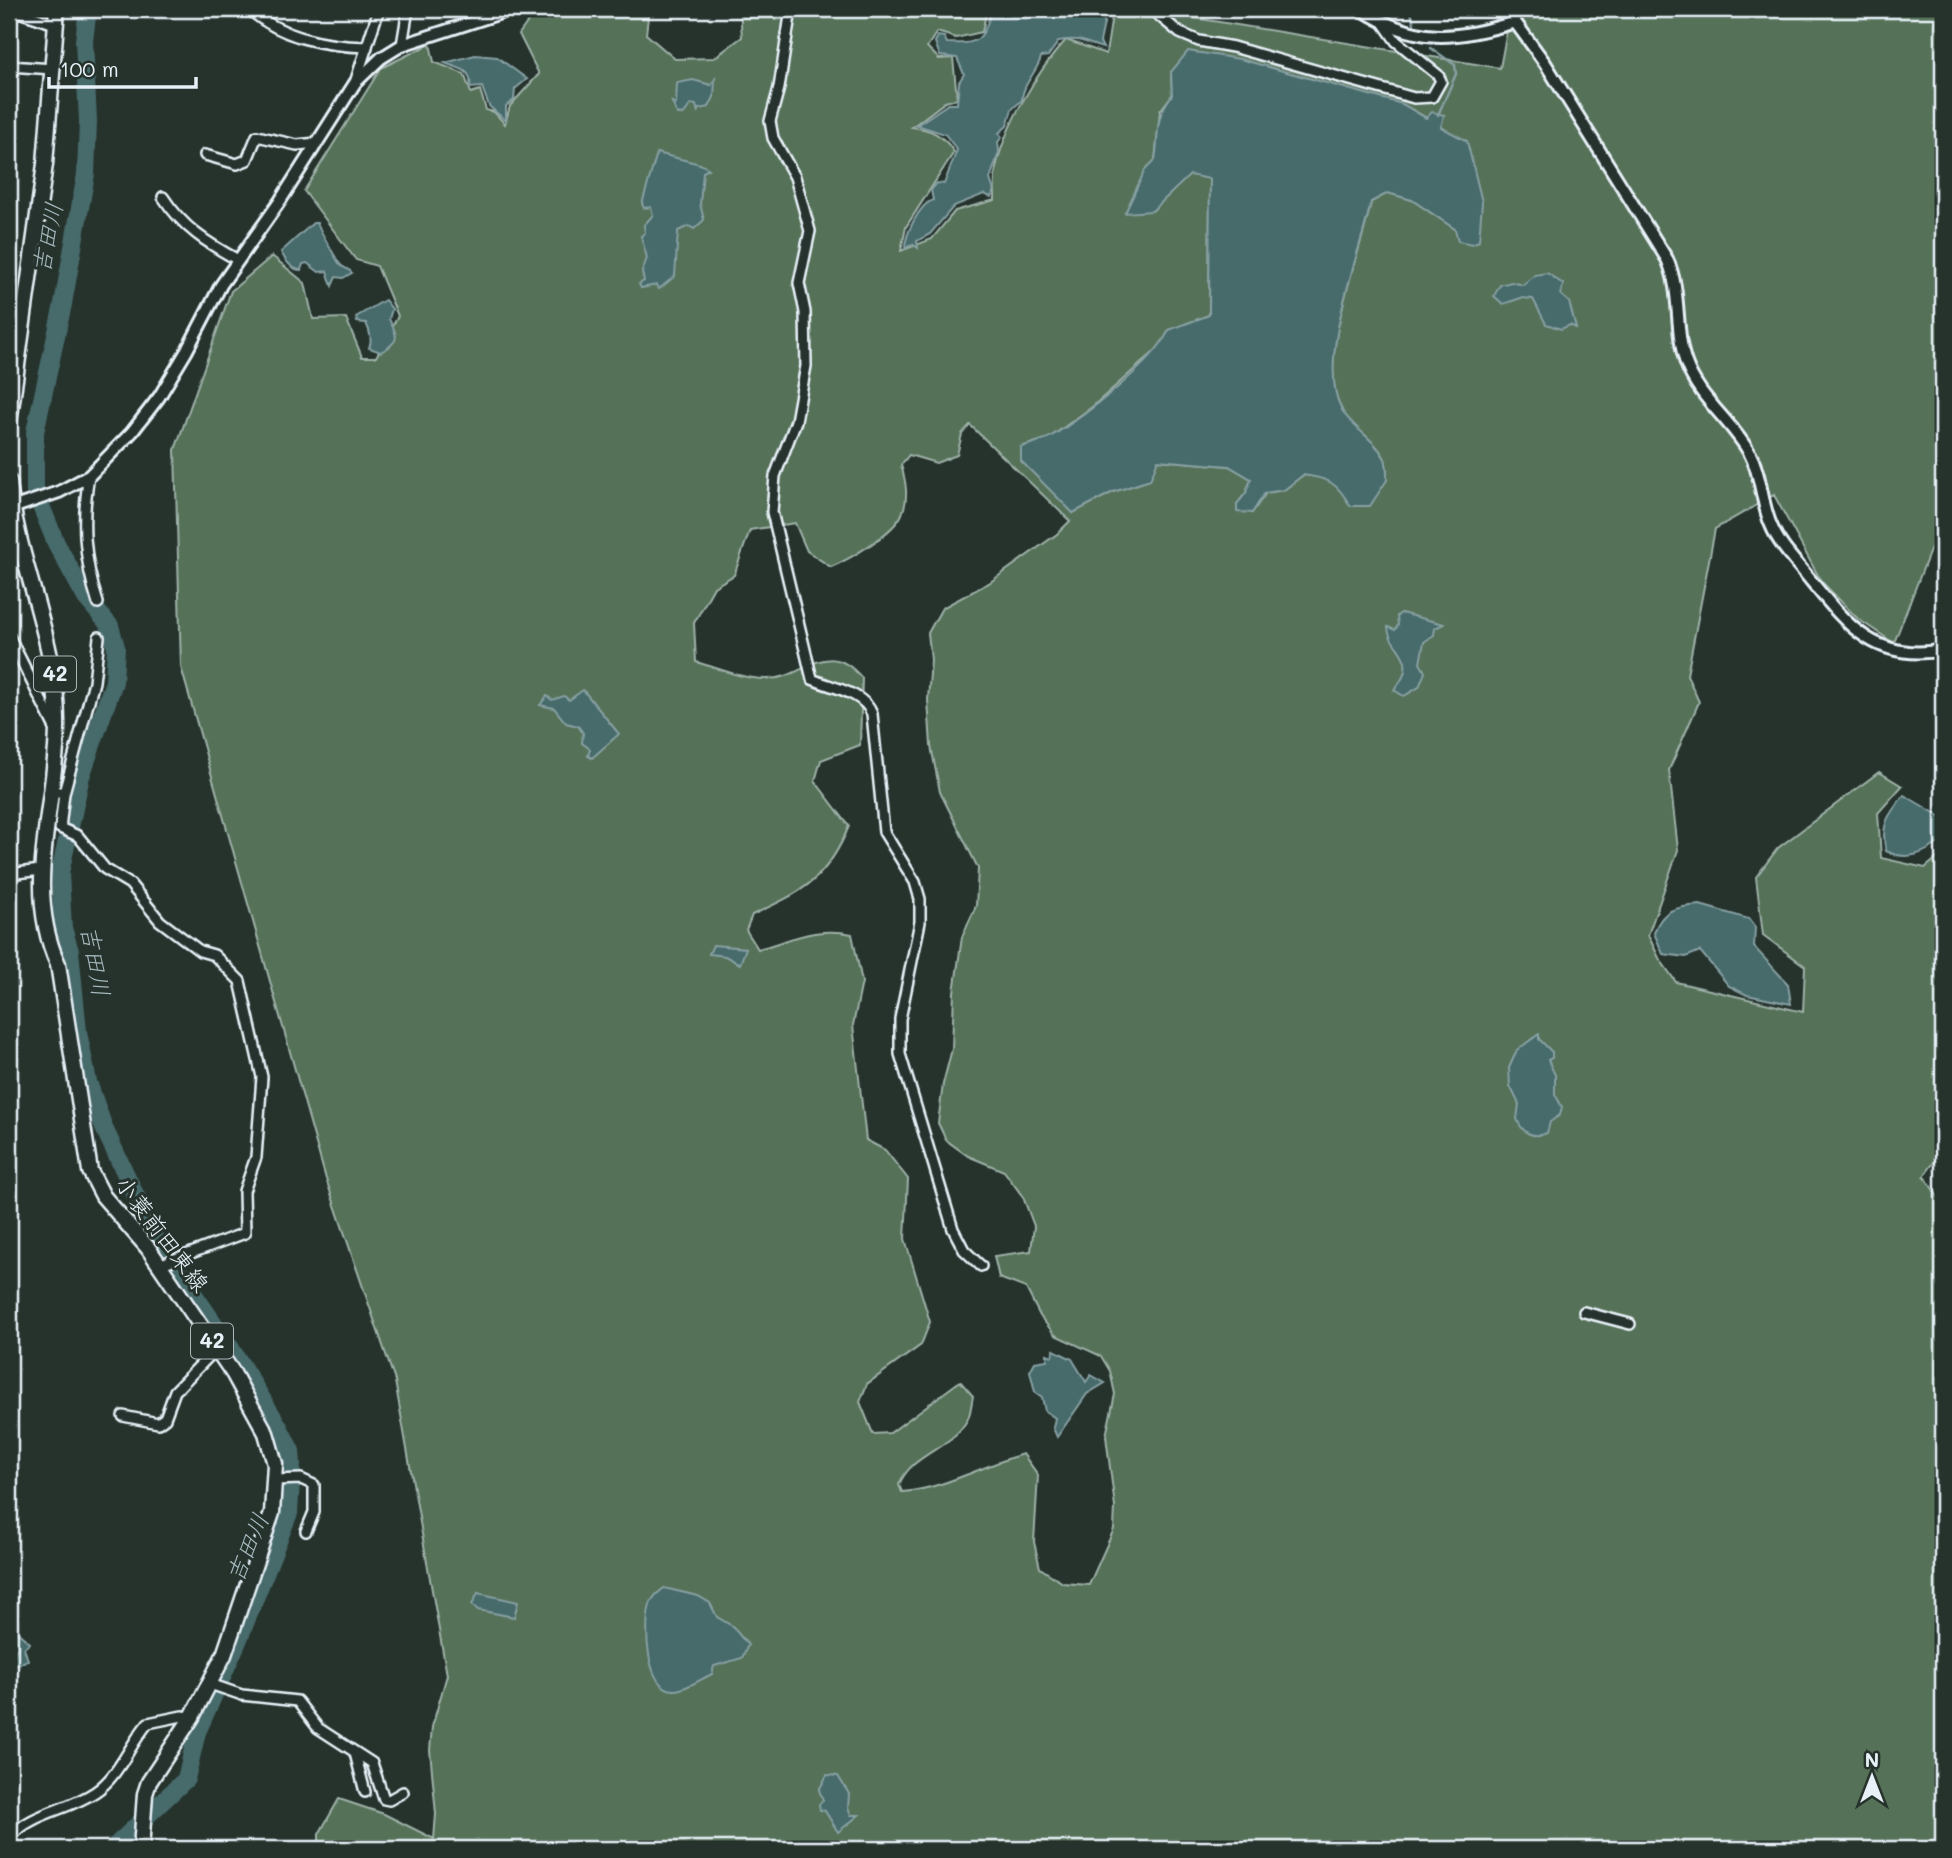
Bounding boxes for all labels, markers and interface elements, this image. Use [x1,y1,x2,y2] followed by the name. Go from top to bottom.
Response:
[49,46,196,90] scale bar
[60,55,119,82] text: 100 m
[24,199,69,276] water label: 吉田川
[34,656,76,692] road number: 42
[75,923,118,999] water label: 吉田川
[109,1169,216,1298] street label: 小蓑前田東線
[191,1324,233,1358] road number: 42
[218,1508,275,1587] water label: 吉田川
[1836,1742,1906,1812] north arrow
[1865,1747,1879,1772] text: N

